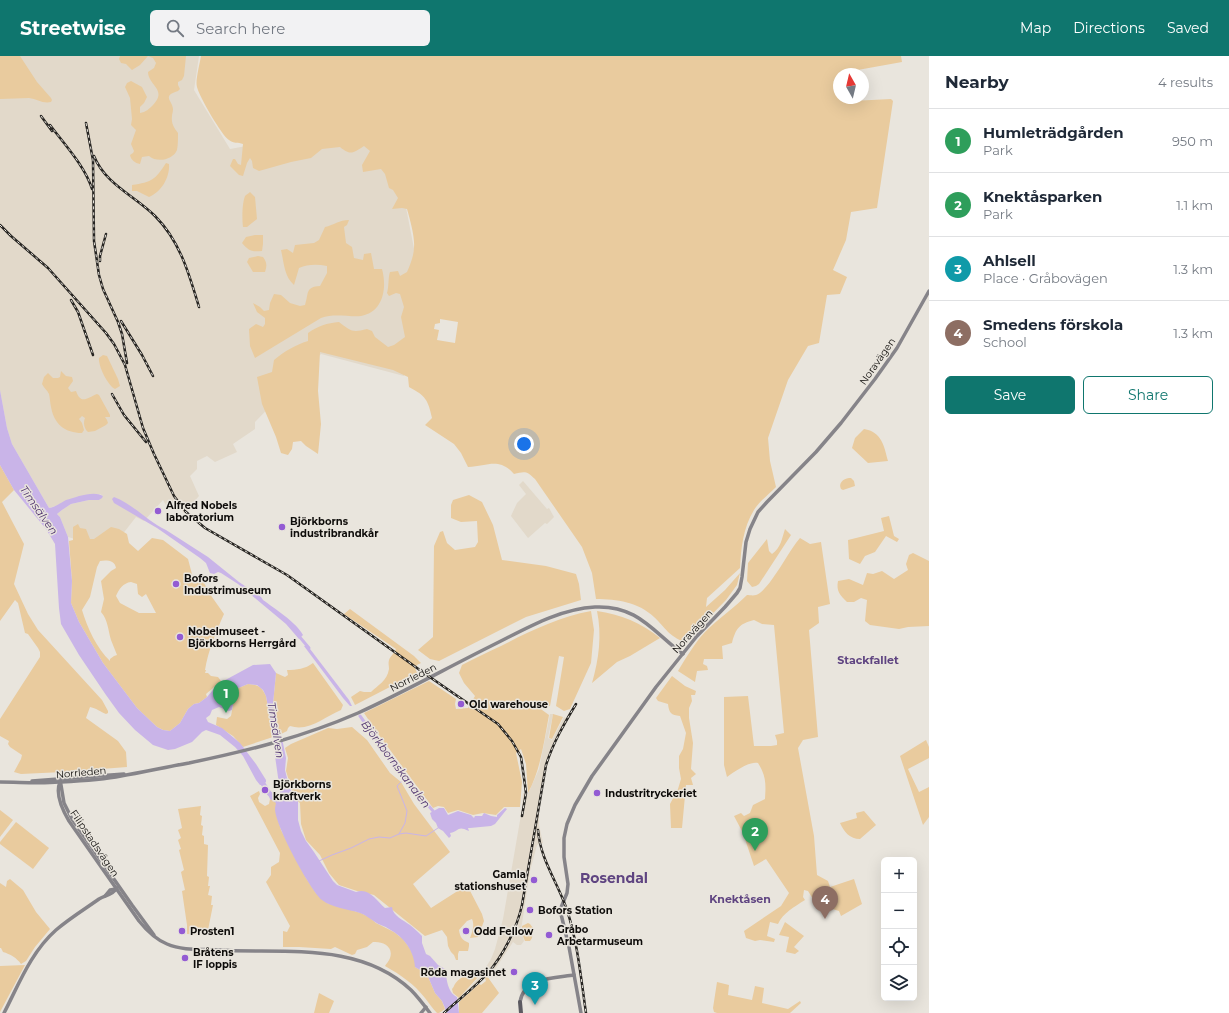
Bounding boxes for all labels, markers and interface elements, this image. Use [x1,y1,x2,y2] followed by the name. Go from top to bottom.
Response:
[150,10,430,46] search box
[20,17,126,40] text: Streetwise
[164,17,186,39] icon: search
[196,19,285,38] text: Search here
[1020,19,1051,37] text: Map
[1073,19,1145,37] text: Directions
[1167,19,1209,37] text: Saved
[833,68,869,104] north arrow
[945,72,1009,92] text: Nearby
[1158,74,1213,90] text: 4 results
[983,123,1124,142] text: Humleträdgården
[955,133,961,149] text: 1
[1172,133,1213,149] text: 950 m
[983,142,1013,158] text: Park
[983,187,1102,206] text: Knektåsparken
[954,197,962,213] text: 2
[1176,197,1213,213] text: 1.1 km
[983,206,1013,222] text: Park
[983,251,1036,270] text: Ahlsell
[954,261,962,277] text: 3
[1173,261,1213,277] text: 1.3 km
[983,270,1108,286] text: Place · Gråbovägen
[983,315,1123,334] text: Smedens förskola
[954,325,962,341] text: 4
[1173,325,1213,341] text: 1.3 km
[983,334,1027,350] text: School
[856,335,898,387] street label: Noravägen
[945,376,1075,414] button: Save
[1083,376,1213,414] button: Share
[514,434,534,454] your location
[17,483,61,537] water label: Timsälven
[165,499,238,524] place label: Alfred Nobels laboratorium
[153,506,163,516] marker: Alfred Nobels laboratorium
[290,515,379,540] place label: Björkborns industribrandkår
[277,522,287,532] marker: Björkborns industribrandkår
[184,572,271,597] place label: Bofors Industrimuseum
[171,579,181,589] marker: Bofors Industrimuseum
[669,607,715,656] street label: Noravägen
[188,625,296,650] place label: Nobelmuseet - Björkborns Herrgård
[175,632,185,642] marker: Nobelmuseet - Björkborns Herrgård
[837,653,899,667] district label: Stackfallet
[388,660,439,695] street label: Norrleden
[213,680,239,713] pin: 1
[469,698,548,711] place label: Old warehouse
[456,699,466,709] marker: Old warehouse
[265,701,287,759] water label: Timsälven
[358,717,434,811] water label: Björkbornskanalen
[55,764,107,781] street label: Norrleden
[273,778,332,803] place label: Björkborns kraftverk
[260,785,270,795] marker: Björkborns kraftverk
[605,787,698,800] place label: Industritryckeriet
[592,788,602,798] marker: Industritryckeriet
[67,807,122,879] street label: Filipstadsvägen
[742,818,768,851] pin: 2
[881,857,917,1001] map controls
[881,857,917,893] button: +
[454,868,527,893] place label: Gamla stationshuset
[580,869,648,887] district label: Rosendal
[529,875,539,885] marker: Gamla stationshuset
[812,886,838,919] pin: 4
[709,892,771,906] district label: Knektåsen
[881,893,917,929] button: −
[538,904,613,917] place label: Bofors Station
[525,905,535,915] marker: Bofors Station
[556,923,643,948] place label: Gråbo Arbetarmuseum
[190,925,235,938] place label: Prosten1
[474,925,534,938] place label: Odd Fellow
[177,926,187,936] marker: Prosten1
[461,926,471,936] marker: Odd Fellow
[881,929,917,965] button: locate
[544,930,554,940] marker: Gråbo Arbetarmuseum
[193,946,238,971] place label: Bråtens IF loppis
[180,953,190,963] marker: Bråtens IF loppis
[881,965,917,1001] button: layers
[420,966,507,979] place label: Röda magasinet
[509,967,519,977] marker: Röda magasinet
[522,972,548,1005] pin: 3

